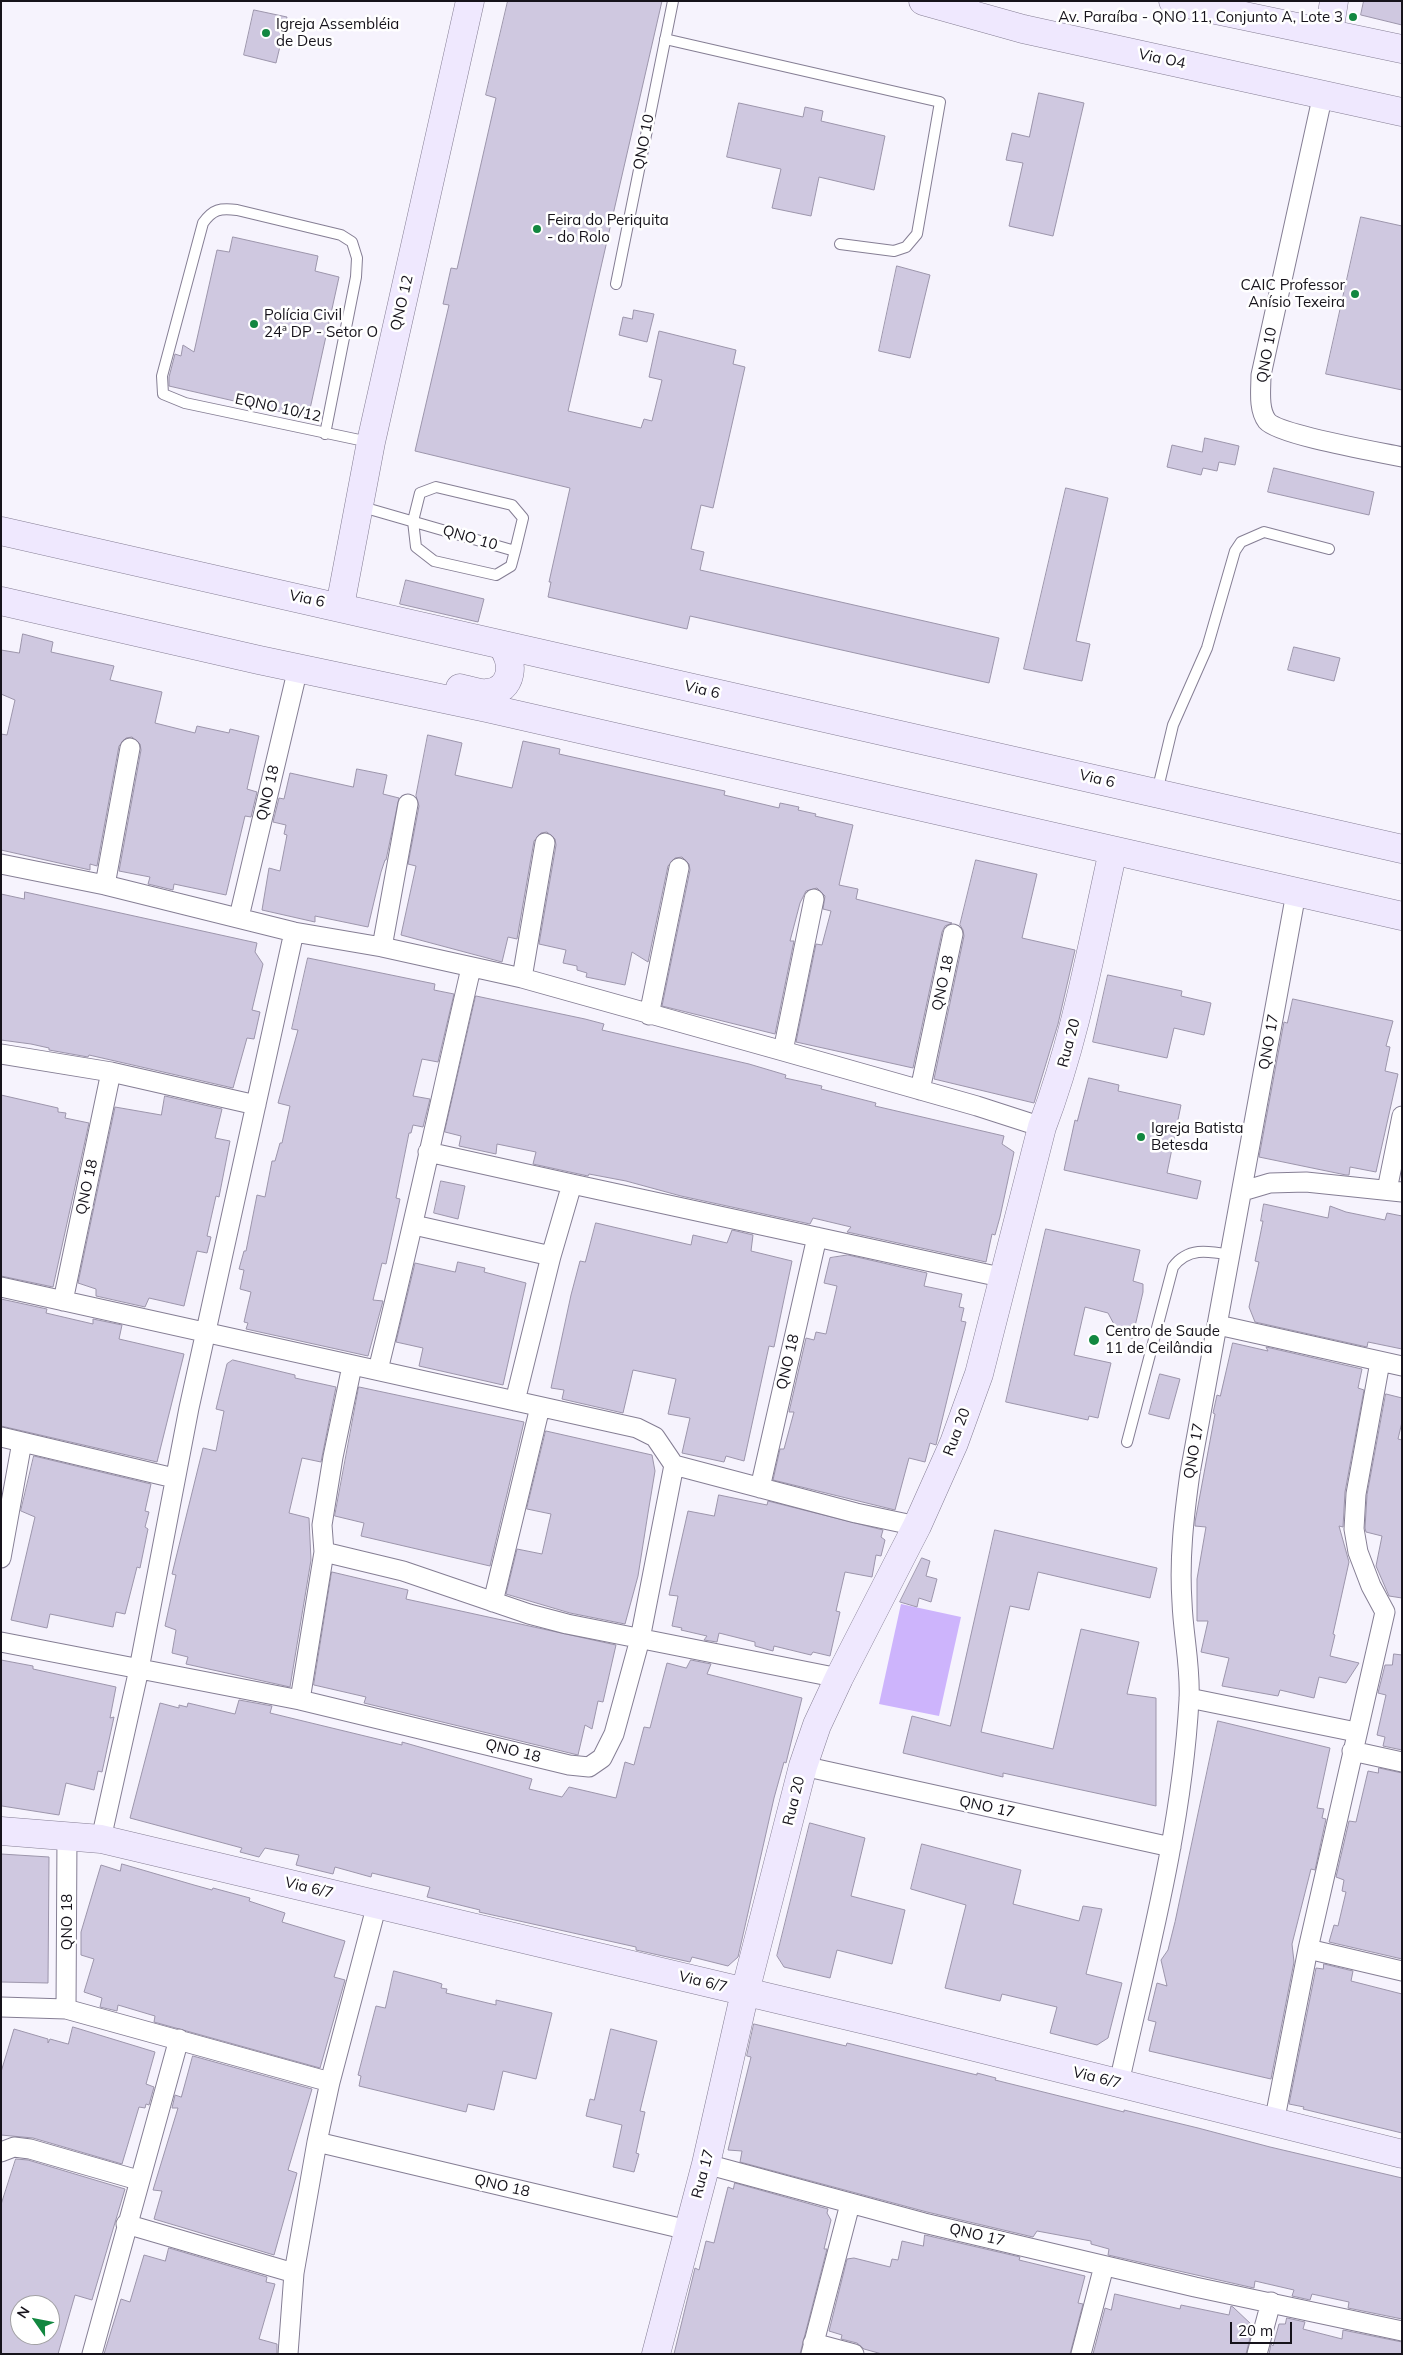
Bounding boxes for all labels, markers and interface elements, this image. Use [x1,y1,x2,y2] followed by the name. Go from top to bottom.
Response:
[1058,8,1343,26] place label: Av. Paraíba - QNO 11, Conjunto A, Lote 3
[1347,11,1359,23] marker: Av. Paraíba - QNO 11, Conjunto A, Lote 3
[276,15,399,50] place label: Igreja Assembléia de Deus
[260,27,272,39] marker: Igreja Assembléia de Deus
[1137,45,1187,73] street label: Via O4
[630,113,658,171] street label: QNO 10
[547,211,669,246] place label: Feira do Periquita - do Rolo
[531,223,543,235] marker: Feira do Periquita - do Rolo
[387,274,417,332] street label: QNO 12
[1241,276,1345,311] place label: CAIC Professor Anísio Texeira
[1349,288,1361,300] marker: CAIC Professor Anísio Texeira
[264,306,378,341] place label: Polícia Civil 24ª DP - Setor O
[248,318,260,330] marker: Polícia Civil 24ª DP - Setor O
[1253,326,1281,384] street label: QNO 10
[233,390,323,426] street label: EQNO 10/12
[440,522,500,554] street label: QNO 10
[288,586,326,612] street label: Via 6
[682,677,722,703] street label: Via 6
[253,764,283,822] street label: QNO 18
[1077,766,1117,792] street label: Via 6
[928,954,958,1012] street label: QNO 18
[1255,1013,1283,1071] street label: QNO 17
[1054,1017,1084,1069] street label: Rua 20
[1151,1119,1244,1154] place label: Igreja Batista Betesda
[1135,1131,1147,1143] marker: Igreja Batista Betesda
[72,1158,102,1216] street label: QNO 18
[1105,1322,1220,1357] place label: Centro de Saude 11 de Ceilândia
[773,1333,803,1391] street label: QNO 18
[1087,1333,1101,1347] marker: Centro de Saude 11 de Ceilândia
[940,1405,974,1459] street label: Rua 20
[1180,1422,1208,1480] street label: QNO 17
[484,1735,542,1767] street label: QNO 18
[779,1775,809,1827] street label: Rua 20
[958,1792,1016,1822] street label: QNO 17
[283,1874,335,1902] street label: Via 6/7
[58,1894,76,1950] street label: QNO 18
[677,1968,729,1996] street label: Via 6/7
[1071,2063,1123,2093] street label: Via 6/7
[688,2148,718,2200] street label: Rua 17
[473,2171,531,2201] street label: QNO 18
[948,2220,1006,2250] street label: QNO 17
[10,2295,60,2345] north arrow
[13,2303,34,2322] text: N
[1233,2312,1296,2344] scale bar
[1238,2321,1273,2340] text: 20 m

